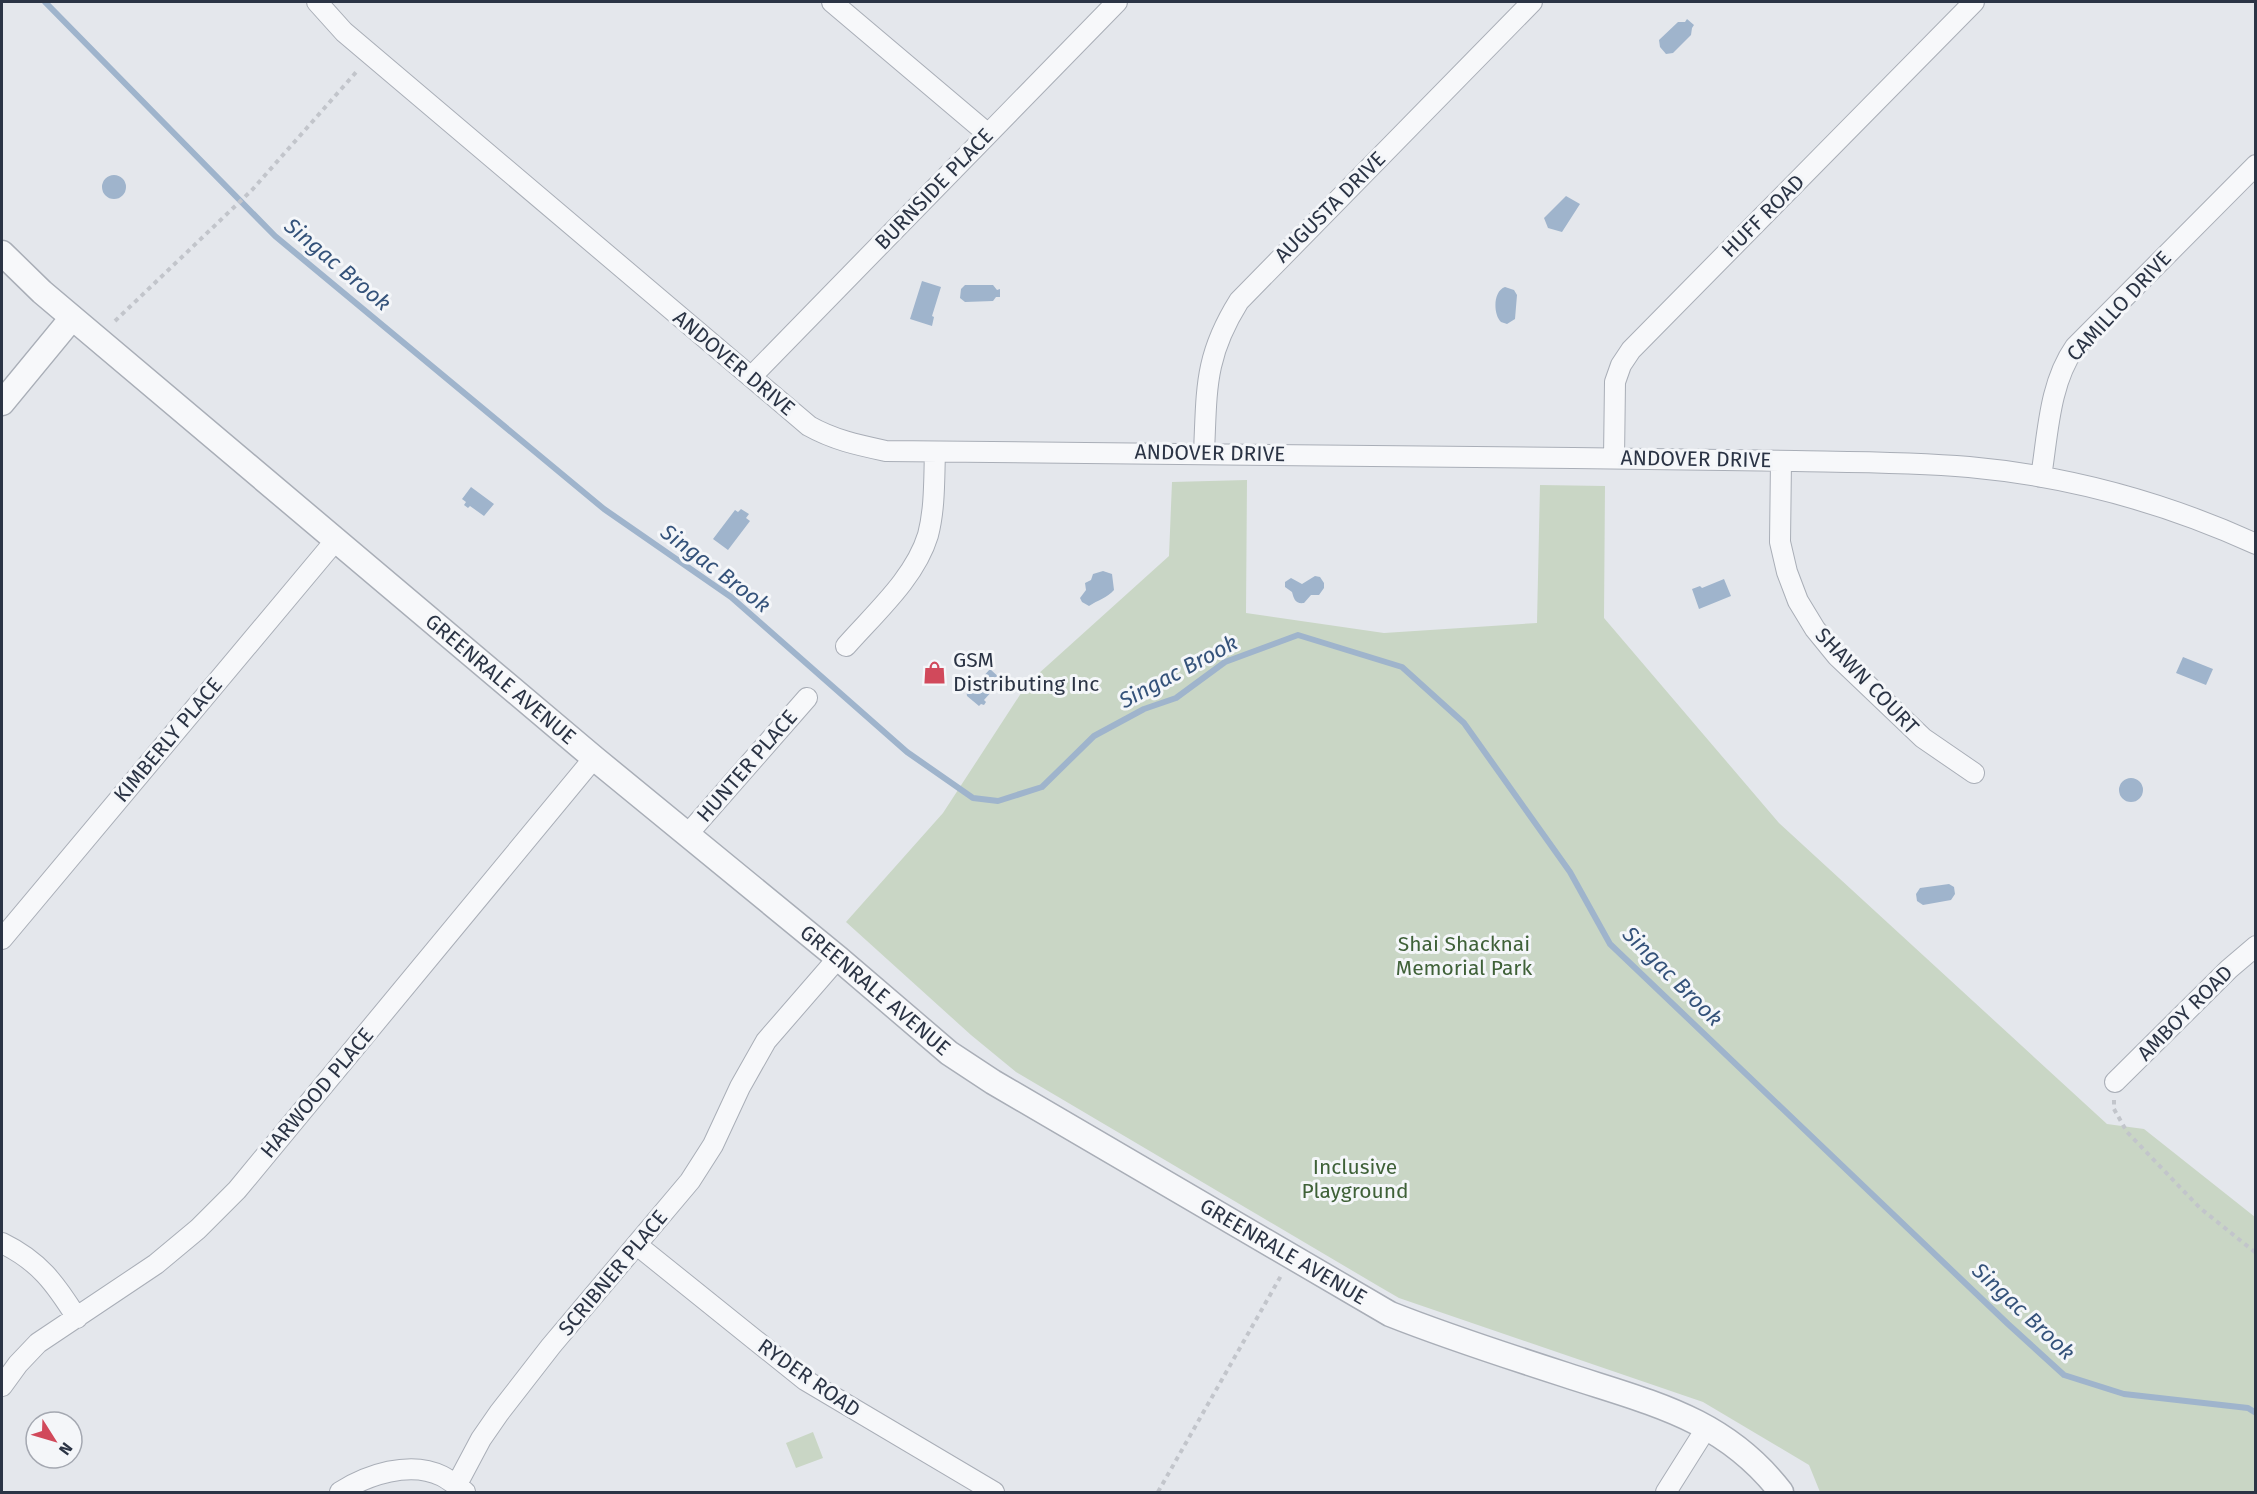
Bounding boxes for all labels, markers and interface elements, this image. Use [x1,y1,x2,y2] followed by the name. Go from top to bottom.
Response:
[869,123,999,255] street label: BURNSIDE PLACE
[1269,146,1391,268] street label: AUGUSTA DRIVE
[1716,169,1810,263] street label: HUFF ROAD
[278,211,396,317] water label: Singac Brook
[2061,245,2177,367] street label: CAMILLO DRIVE
[668,305,800,421] street label: ANDOVER DRIVE
[1134,439,1286,467] street label: ANDOVER DRIVE
[1620,445,1772,473] street label: ANDOVER DRIVE
[655,518,776,618] water label: Singac Brook
[420,608,581,750] street label: GREENRALE AVENUE
[1810,622,1924,740] street label: SHAWN COURT
[1113,629,1242,714] water label: Singac Brook
[953,647,1099,697] place label: GSM Distributing Inc
[922,659,948,685] shop icon: GSM Distributing Inc
[108,672,228,808] street label: KIMBERLY PLACE
[691,705,803,827] street label: HUNTER PLACE
[795,919,956,1061] street label: GREENRALE AVENUE
[1616,920,1728,1032] water label: Singac Brook
[1396,931,1532,981] park label: Shai Shacknai Memorial Park
[2132,960,2238,1066] street label: AMBOY ROAD
[255,1023,379,1163] street label: HARWOOD PLACE
[1301,1154,1409,1204] park label: Inclusive Playground
[1195,1193,1372,1311] street label: GREENRALE AVENUE
[553,1205,673,1341] street label: SCRIBNER PLACE
[1966,1256,2081,1366] water label: Singac Brook
[753,1333,865,1423] street label: RYDER ROAD
[24,1410,84,1470] north arrow
[55,1439,76,1459] text: N

